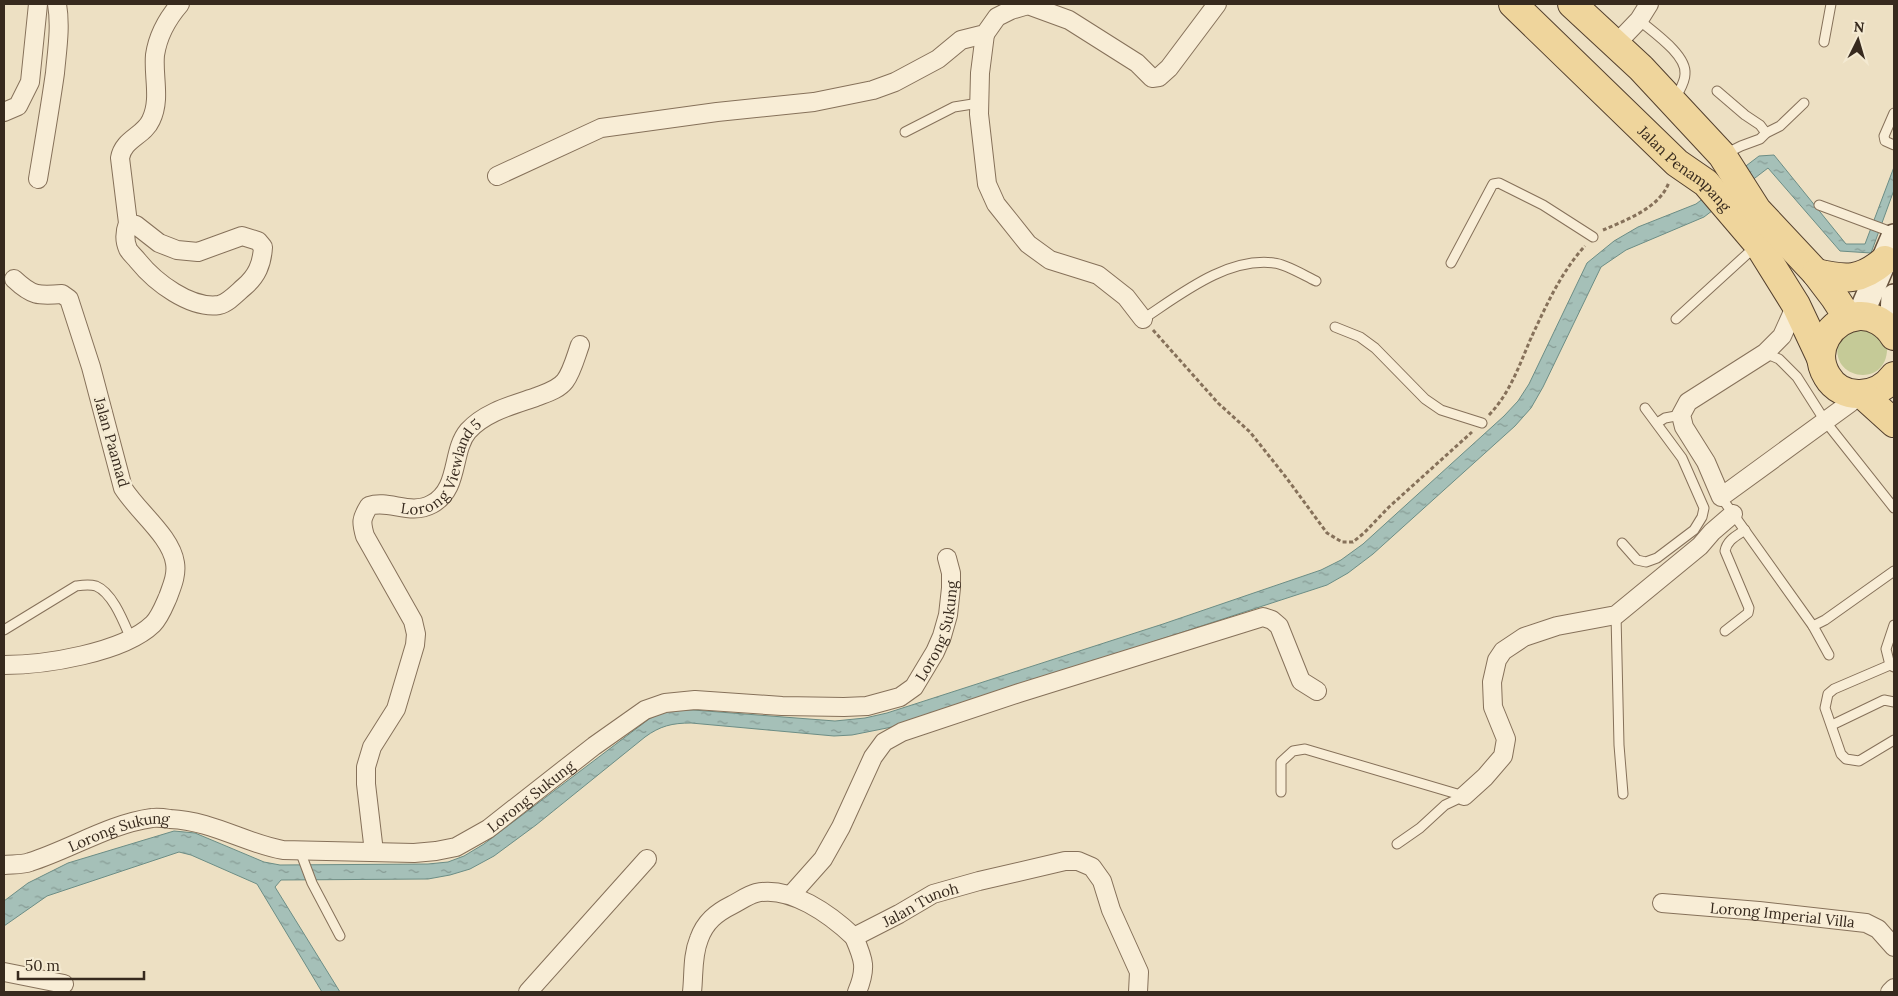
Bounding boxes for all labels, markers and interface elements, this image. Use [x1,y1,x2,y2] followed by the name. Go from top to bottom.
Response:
[1833,15,1883,65] north arrow
[1853,18,1865,37] text: N
[1634,121,1736,216] street label: Jalan Penampang
[90,394,134,489] street label: Jalan Paamad
[400,414,485,518] street label: Lorong Viewland 5
[910,580,961,684] street label: Lorong Sukung
[483,755,578,836] street label: Lorong Sukung
[65,808,172,855] street label: Lorong Sukung
[878,878,961,931] street label: Jalan Tunoh
[1709,897,1856,931] street label: Lorong Imperial Villa
[18,948,144,980] scale bar
[25,956,60,975] text: 50 m

